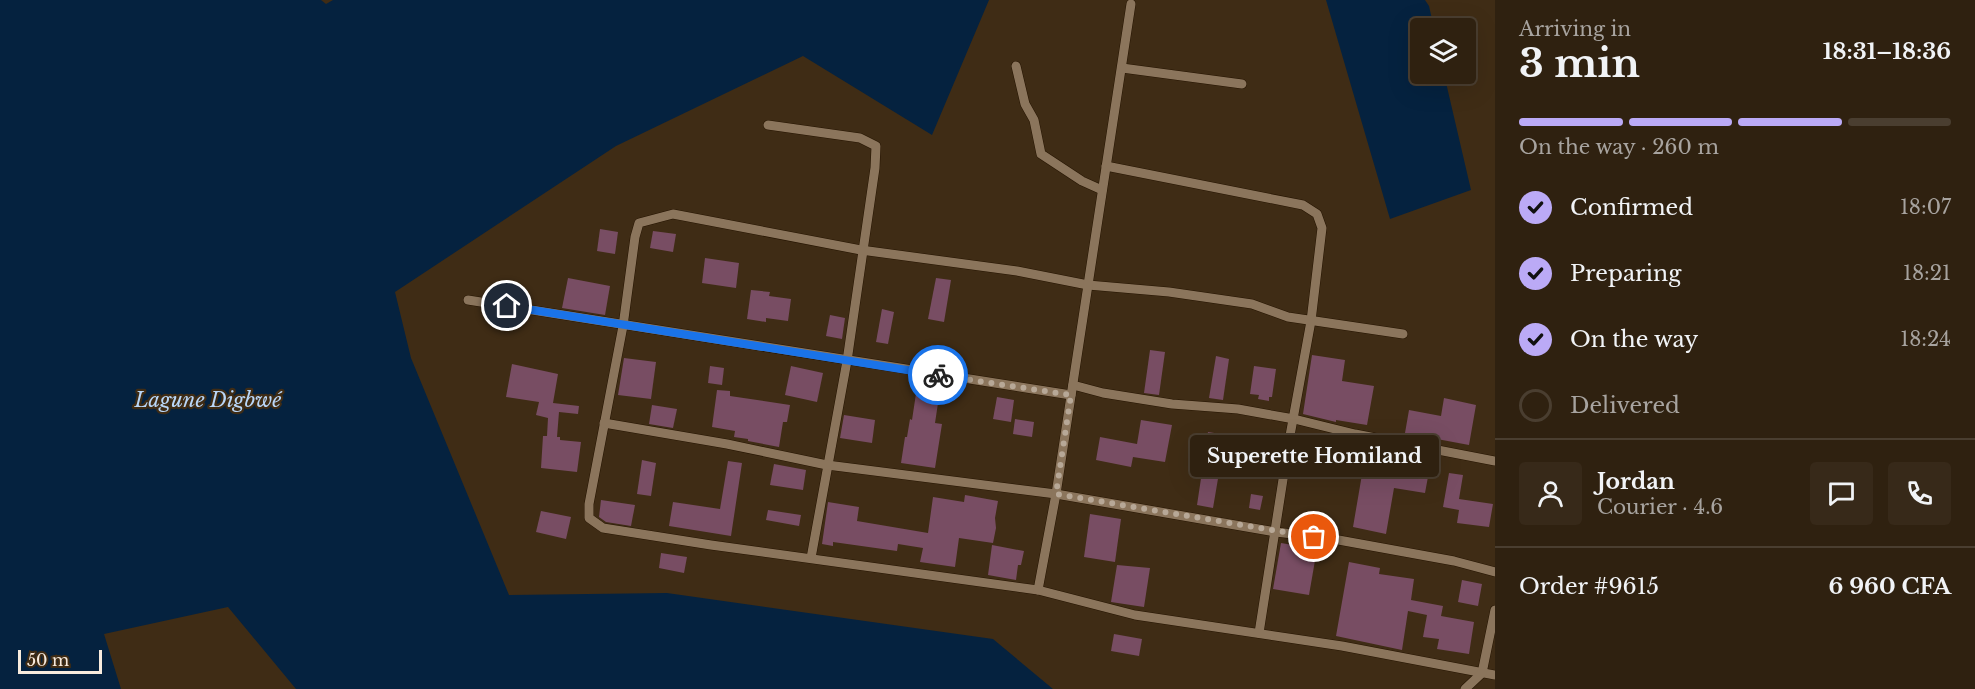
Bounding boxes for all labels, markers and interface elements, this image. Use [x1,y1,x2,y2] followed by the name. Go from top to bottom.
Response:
[1519,17,1631,41] text: Arriving in
[1410,18,1476,84] map controls
[1410,18,1476,84] button: layers
[1823,38,1951,65] text: 18:31–18:36
[1519,39,1640,88] text: 3 min
[1519,135,1719,159] text: On the way · 260 m
[1519,191,1552,224] icon: check
[1570,194,1693,221] text: Confirmed
[1900,195,1951,219] text: 18:07
[1519,257,1552,290] icon: check
[1570,260,1681,287] text: Preparing
[1903,261,1951,285] text: 18:21
[481,280,532,331] pin
[490,289,523,322] icon: home
[1519,323,1552,356] icon: check
[1570,326,1698,353] text: On the way
[1900,327,1951,351] text: 18:24
[908,345,968,405] courier
[922,359,955,392] icon: bike
[134,388,283,412] water label: Lagune Digbwé
[1570,392,1680,419] text: Delivered
[1190,435,1438,477] callout: Superette Homiland
[1207,444,1422,468] text: Superette Homiland
[1519,462,1582,525] button: person
[1810,462,1873,525] button: chat
[1888,462,1951,525] button: phone
[1597,468,1675,495] text: Jordan
[1597,495,1723,519] text: Courier · 4.6
[1288,511,1339,562] pin
[1297,520,1330,553] icon: bag
[1519,573,1659,600] text: Order #9615
[1829,573,1951,600] text: 6 960 CFA
[18,647,102,674] scale bar
[27,650,69,670] text: 50 m

